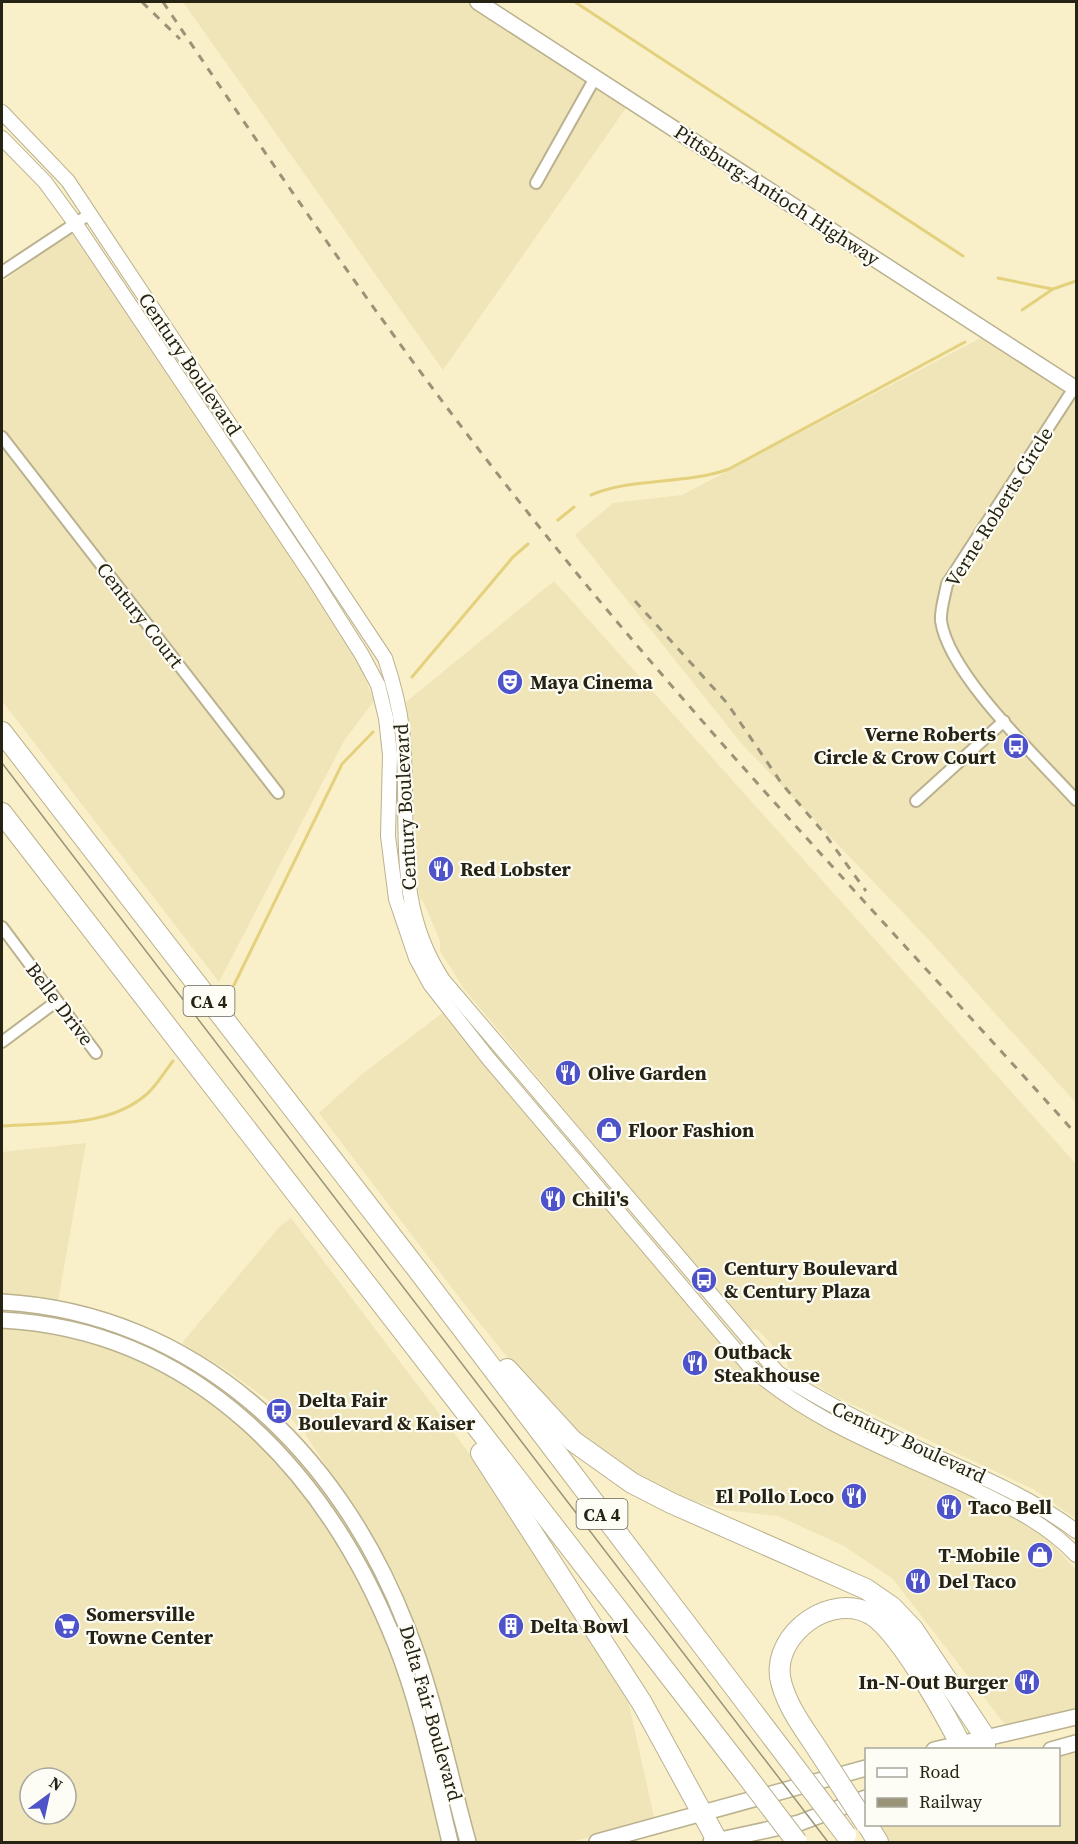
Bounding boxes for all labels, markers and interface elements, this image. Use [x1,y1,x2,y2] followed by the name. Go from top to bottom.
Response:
[669,118,886,273] street label: Pittsburg-Antioch Highway
[132,287,249,442] street label: Century Boulevard
[938,421,1060,593] street label: Verne Roberts Circle
[90,556,190,674] street label: Century Court
[495,667,525,697] theatre icon: Maya Cinema
[530,668,653,696] place label: Maya Cinema
[814,720,997,771] place label: Verne Roberts Circle & Crow Court
[387,722,423,891] street label: Century Boulevard
[1001,731,1031,761] bus stop icon: Verne Roberts Circle & Crow Court
[426,854,456,884] restaurant icon: Red Lobster
[460,855,572,883] place label: Red Lobster
[19,957,101,1051] street label: Belle Drive
[184,986,234,1016] road number: CA 4
[553,1058,583,1088] restaurant icon: Olive Garden
[588,1059,707,1087] place label: Olive Garden
[594,1115,624,1145] shop icon: Floor Fashion
[628,1116,754,1144] place label: Floor Fashion
[538,1184,568,1214] restaurant icon: Chili's
[572,1185,629,1213] place label: Chili's
[724,1254,898,1305] place label: Century Boulevard & Century Plaza
[689,1265,719,1295] bus stop icon: Century Boulevard & Century Plaza
[714,1338,820,1389] place label: Outback Steakhouse
[680,1348,710,1378] restaurant icon: Outback Steakhouse
[298,1386,476,1437] place label: Delta Fair Boulevard & Kaiser
[827,1394,991,1490] street label: Century Boulevard
[264,1396,294,1426] bus stop icon: Delta Fair Boulevard & Kaiser
[839,1481,869,1511] restaurant icon: El Pollo Loco
[715,1482,834,1510] place label: El Pollo Loco
[934,1492,964,1522] restaurant icon: Taco Bell
[968,1493,1052,1521] place label: Taco Bell
[576,1499,628,1529] road number: CA 4
[1025,1540,1055,1570] shop icon: T-Mobile
[938,1541,1020,1569] place label: T-Mobile
[903,1566,933,1596] restaurant icon: Del Taco
[938,1567,1016,1595] place label: Del Taco
[86,1600,214,1651] place label: Somersville Towne Center
[52,1611,82,1641] supermarket icon: Somersville Towne Center
[496,1611,526,1641] building icon: Delta Bowl
[530,1612,629,1640] place label: Delta Bowl
[392,1622,470,1805] street label: Delta Fair Boulevard
[1012,1667,1042,1697] restaurant icon: In-N-Out Burger
[858,1668,1009,1696] place label: In-N-Out Burger
[865,1748,1060,1826] legend
[919,1759,960,1784] text: Road
[18,1766,78,1826] north arrow
[45,1771,67,1796] text: N
[919,1789,983,1814] text: Railway

